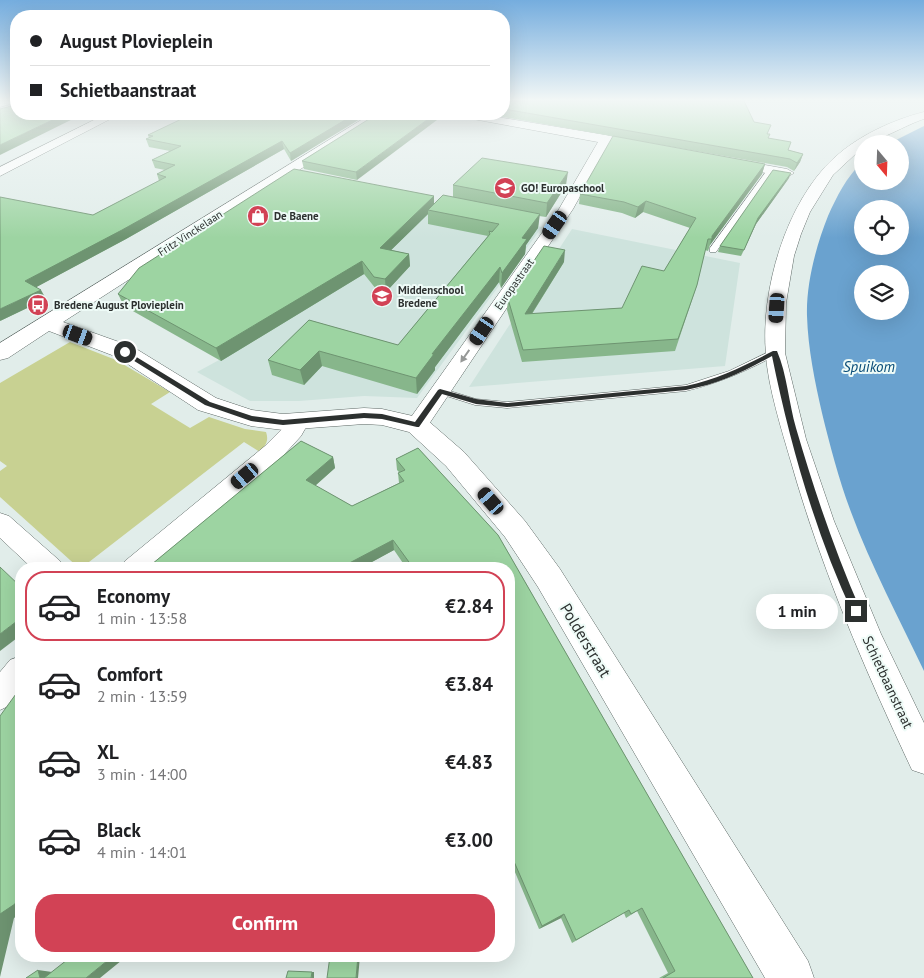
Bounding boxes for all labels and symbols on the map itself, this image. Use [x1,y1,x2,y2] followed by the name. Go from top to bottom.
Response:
[854,135,909,190] north arrow
[493,176,517,200] school or university icon: GO! Europaschool
[521,181,605,195] place label: GO! Europaschool
[246,204,270,228] shop icon: De Baene
[155,207,225,259] street label: Fritz Vinckelaan
[540,208,569,242] car
[274,209,319,223] place label: De Baene
[491,255,537,312] street label: Europastraat
[398,283,464,310] place label: Middenschool Bredene
[370,284,394,308] school or university icon: Middenschool Bredene
[26,293,50,317] bus stop icon: Bredene August Plovieplein
[768,293,785,323] car
[54,298,184,312] place label: Bredene August Plovieplein
[467,314,496,348] car
[61,323,94,347] car
[114,341,136,363] route start
[460,349,470,362] one-way arrow
[843,357,895,376] water label: Spuikom
[228,461,261,491] car
[475,485,506,517] car
[756,594,838,628] callout: 1 min
[556,599,616,681] street label: Polderstraat
[845,600,867,622] route end
[859,633,917,731] street label: Schietbaanstraat

